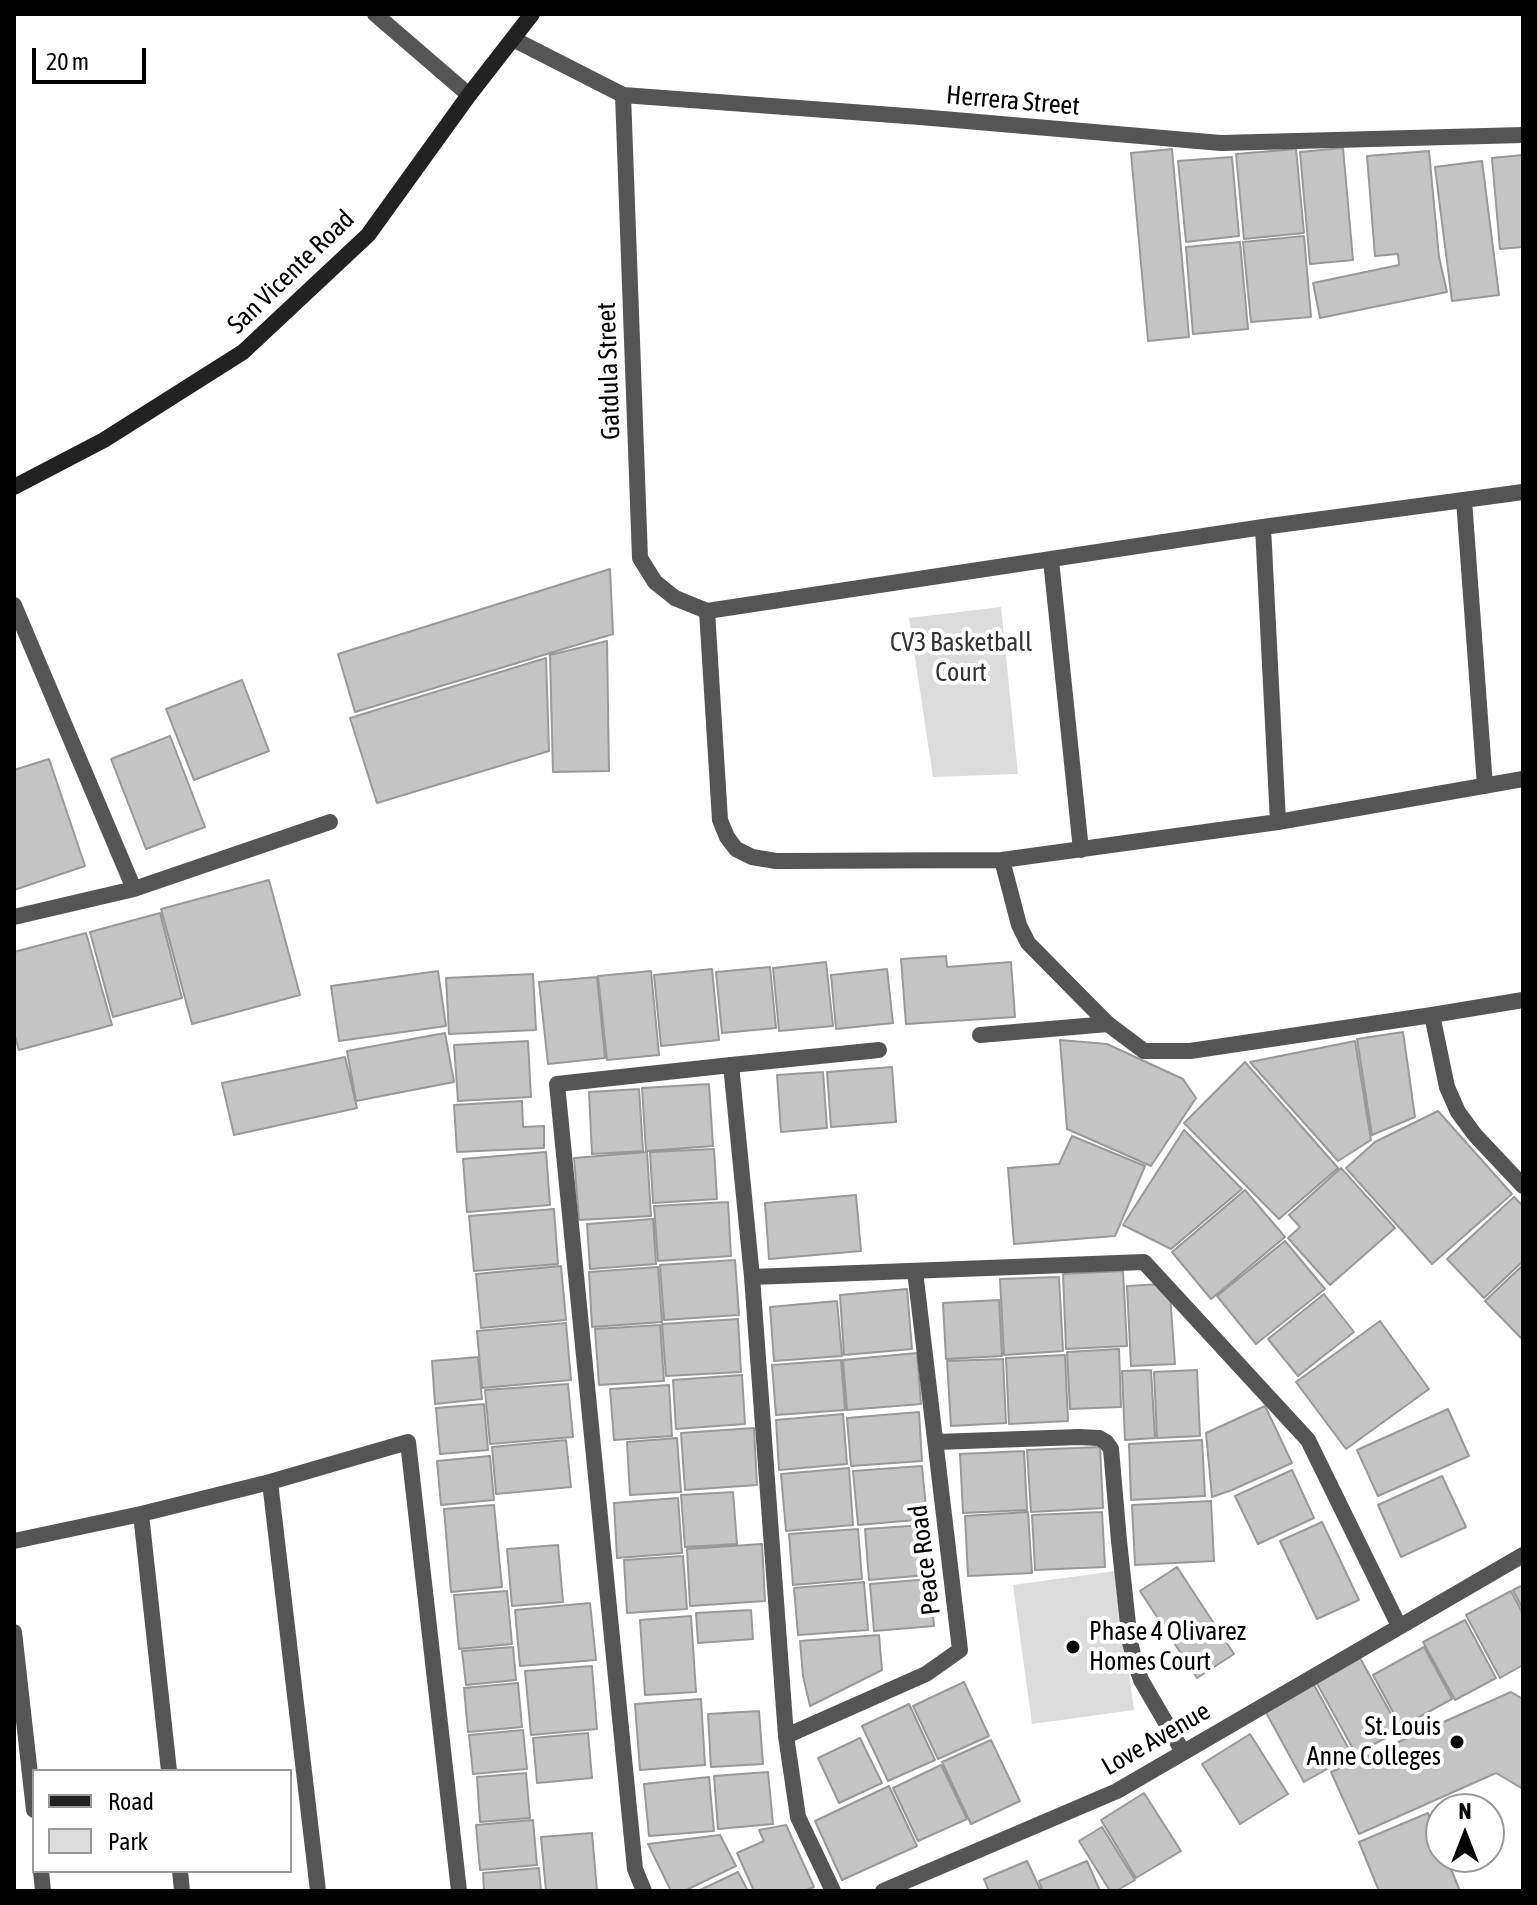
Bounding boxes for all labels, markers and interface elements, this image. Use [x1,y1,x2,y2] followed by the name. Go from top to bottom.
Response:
[36,32,150,82] scale bar
[46,48,89,75] text: 20 m
[945,80,1081,122] street label: Herrera Street
[221,204,361,340] street label: San Vicente Road
[591,302,627,440] street label: Gatdula Street
[890,627,1032,688] park label: CV3 Basketball Court
[903,1503,947,1617] street label: Peace Road
[1089,1616,1246,1678] place label: Phase 4 Olivarez Homes Court
[1064,1638,1082,1656] marker: Phase 4 Olivarez Homes Court
[1096,1696,1216,1782] street label: Love Avenue
[1307,1711,1441,1772] place label: St. Louis Anne Colleges
[1448,1733,1466,1751] marker: St. Louis Anne Colleges
[32,1769,292,1873] legend
[108,1788,154,1815] text: Road
[1425,1793,1505,1873] north arrow
[1459,1798,1471,1824] text: N
[108,1828,148,1855] text: Park

